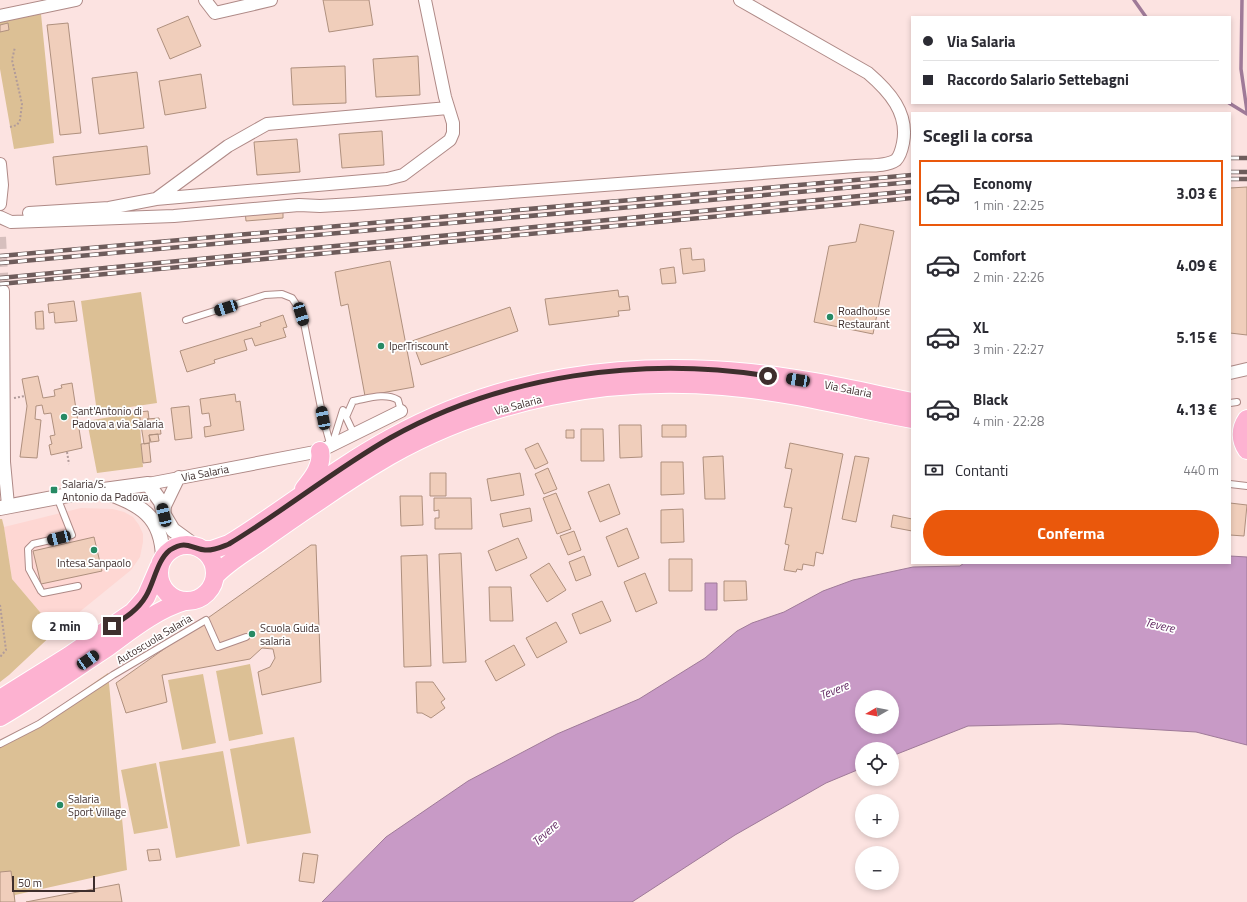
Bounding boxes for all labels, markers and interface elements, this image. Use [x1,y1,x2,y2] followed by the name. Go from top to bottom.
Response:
[947,30,1016,53] text: Via Salaria
[947,68,1129,91] text: Raccordo Salario Settebagni
[923,122,1033,149] text: Scegli la corsa
[973,172,1032,195] text: Economy
[925,175,961,211] icon: car
[1176,182,1217,205] text: 3.03 €
[973,195,1044,215] text: 1 min · 22:25
[973,244,1026,267] text: Comfort
[925,247,961,283] icon: car
[1176,254,1217,277] text: 4.09 €
[973,267,1044,287] text: 2 min · 22:26
[213,299,239,317] car
[292,301,310,327] car
[838,303,890,332] place label: Roadhouse Restaurant
[825,312,835,322] marker: Roadhouse Restaurant
[973,316,989,339] text: XL
[925,319,961,355] icon: car
[1176,326,1217,349] text: 5.15 €
[389,338,449,354] place label: IperTriscount
[973,339,1044,359] text: 3 min · 22:27
[376,341,386,351] marker: IperTriscount
[759,367,777,385] route start
[785,372,811,388] car
[823,377,874,402] street label: Via Salaria
[973,388,1008,411] text: Black
[493,391,544,419] street label: Via Salaria
[925,391,961,427] icon: car
[1176,398,1217,421] text: 4.13 €
[72,403,164,432] place label: Sant'Antonio di Padova a via Salaria
[315,405,331,431] car
[973,411,1044,431] text: 4 min · 22:28
[59,412,69,422] marker: Sant'Antonio di Padova a via Salaria
[923,459,945,481] icon: cash
[955,459,1008,482] text: Contanti
[180,460,231,485] street label: Via Salaria
[1183,460,1219,480] text: 440 m
[62,476,149,505] place label: Salaria/S. Antonio da Padova
[49,485,59,495] marker: Salaria/S. Antonio da Padova
[155,502,173,528] car
[923,510,1219,556] button: Conferma
[46,529,72,547] car
[89,545,99,555] marker: Intesa Sanpaolo
[57,555,131,571] place label: Intesa Sanpaolo
[113,610,195,668] street label: Autoscuola Salaria
[32,612,98,640] callout: 2 min
[1143,612,1178,638] water label: Tevere
[49,616,81,636] text: 2 min
[103,617,121,635] route end
[260,620,320,649] place label: Scuola Guida salaria
[247,629,257,639] marker: Scuola Guida salaria
[75,648,101,672] car
[816,675,853,704] water label: Tevere
[855,690,899,734] north arrow
[855,690,899,890] map controls
[855,742,899,786] button: locate
[68,791,127,820] place label: Salaria Sport Village
[855,794,899,838] button: +
[55,800,65,810] marker: Salaria Sport Village
[527,815,564,850] water label: Tevere
[855,846,899,890] button: −
[12,874,95,893] scale bar
[18,875,42,891] text: 50 m

